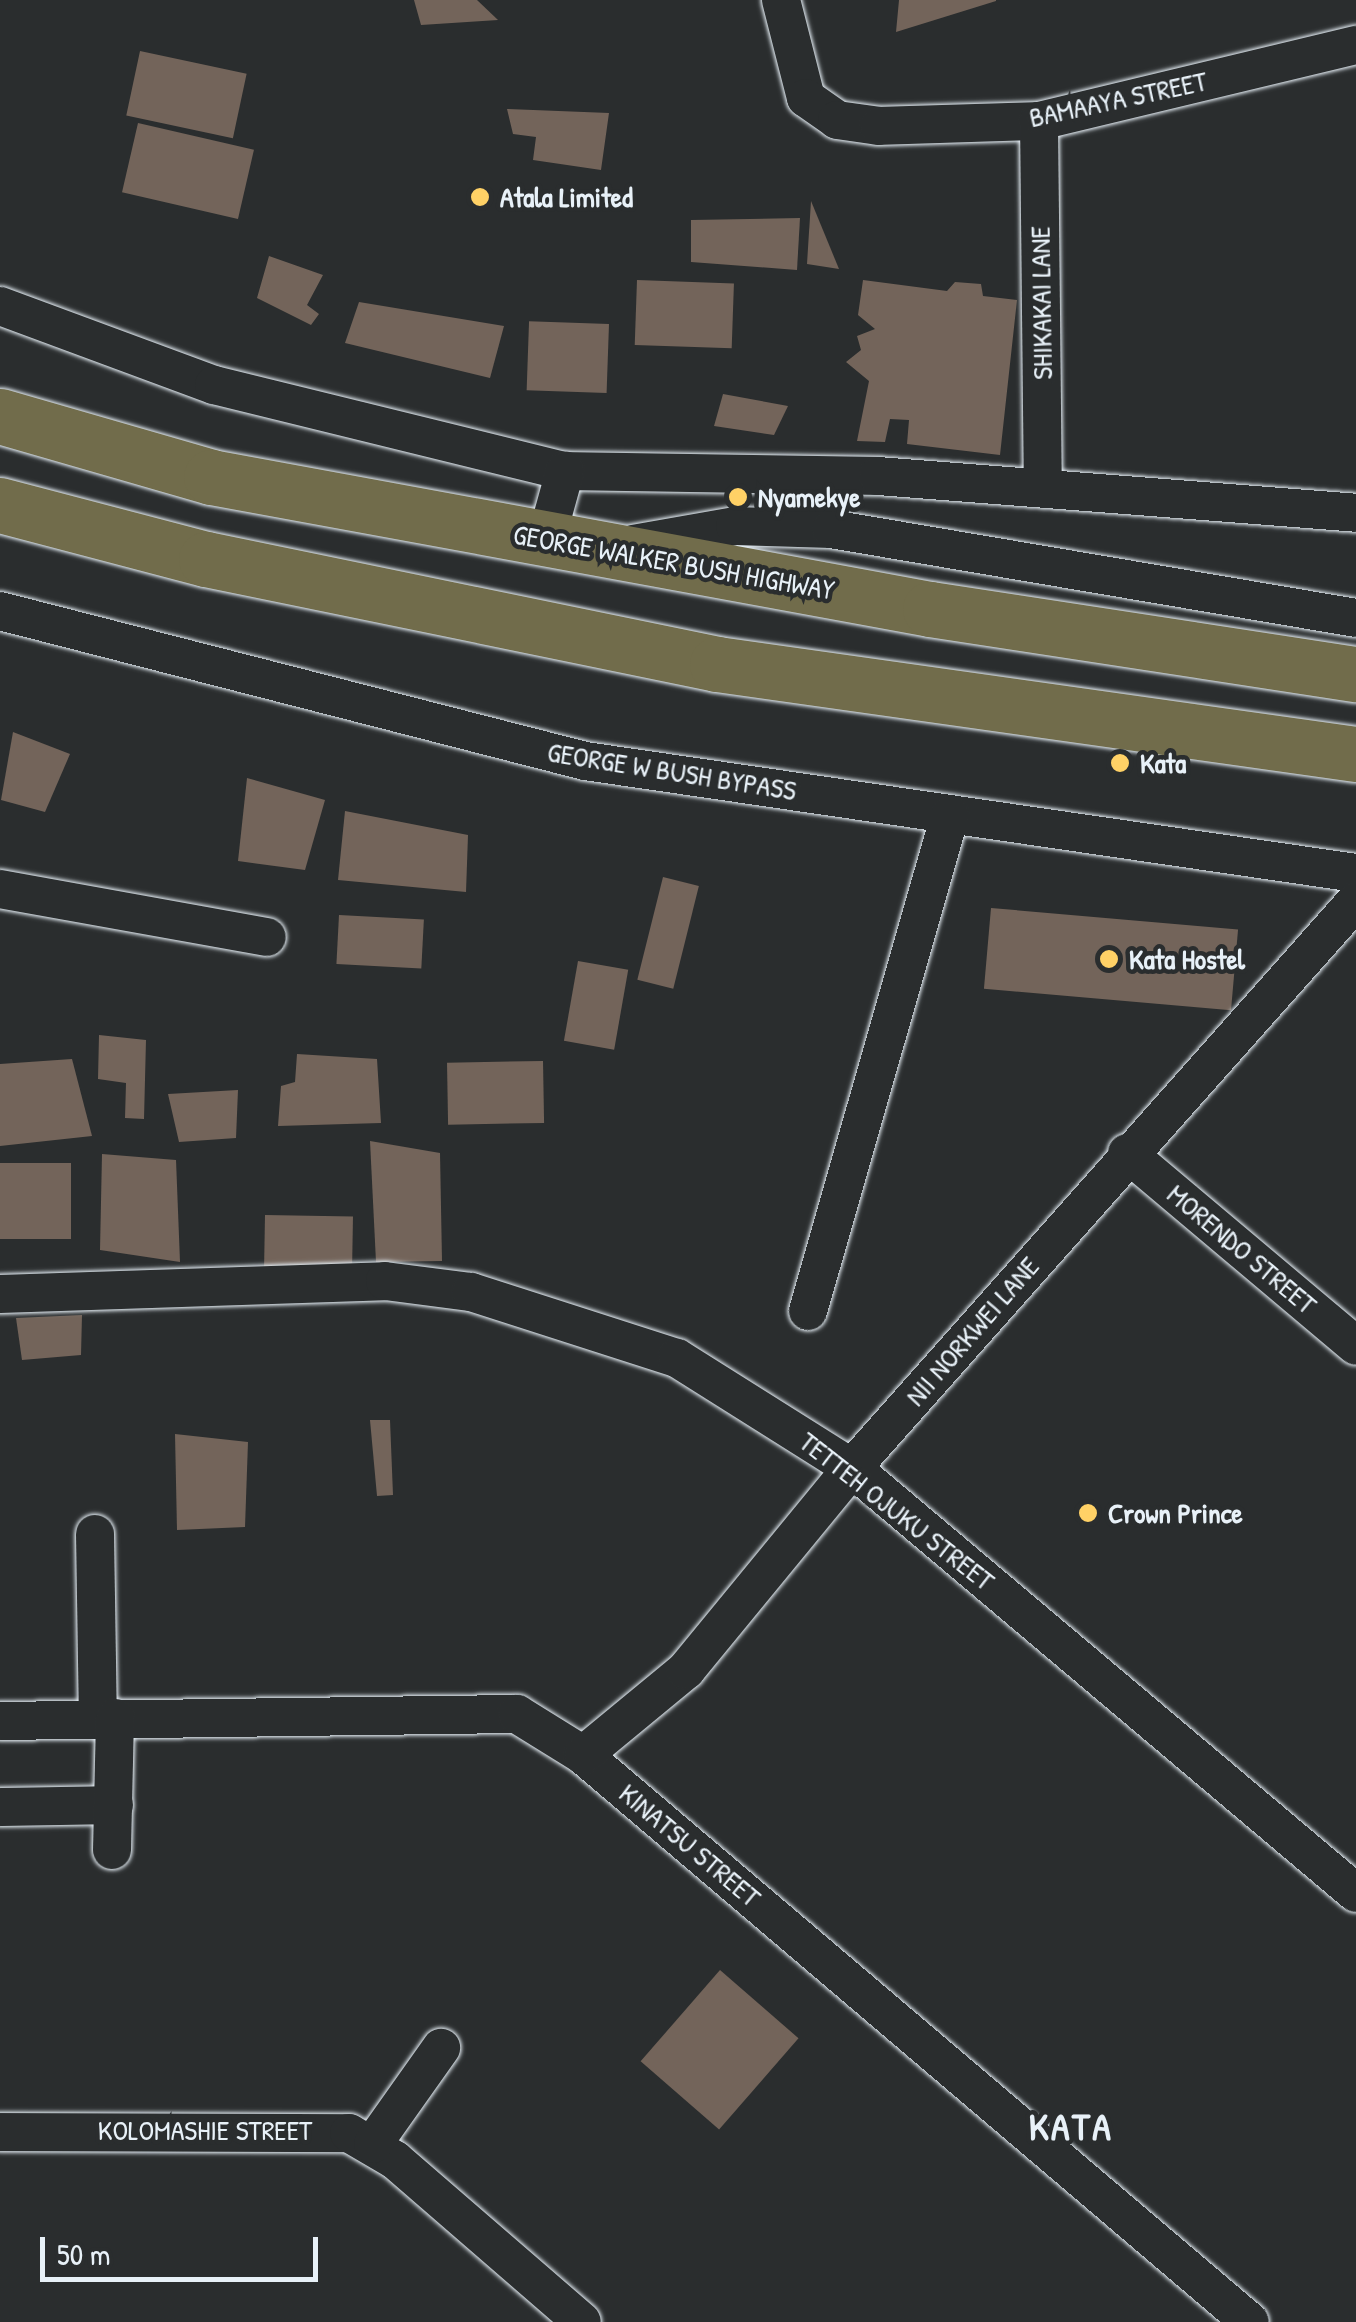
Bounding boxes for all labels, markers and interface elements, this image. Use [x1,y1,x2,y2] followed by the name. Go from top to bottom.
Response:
[1026,64,1210,134] street label: BAMAAYA STREET
[500,180,633,214] place label: Atala Limited
[469,186,491,208] marker: Atala Limited
[1023,226,1059,380] street label: SHIKAKAI LANE
[758,480,861,514] place label: Nyamekye
[727,486,749,508] marker: Nyamekye
[511,517,837,607] street label: GEORGE WALKER BUSH HIGHWAY
[545,735,799,807] street label: GEORGE W BUSH BYPASS
[1140,746,1186,780] place label: Kata
[1109,752,1131,774] marker: Kata
[1129,942,1245,976] place label: Kata Hostel
[1098,948,1120,970] marker: Kata Hostel
[1161,1177,1323,1321] street label: MORENDO STREET
[898,1250,1046,1412] street label: NII NORKWEI LANE
[793,1425,1001,1597] street label: TETTEH OJUKU STREET
[1108,1496,1243,1530] place label: Crown Prince
[1077,1502,1099,1524] marker: Crown Prince
[613,1776,767,1914] street label: KINATSU STREET
[1029,2104,1113,2150] district label: KATA
[98,2113,312,2147] street label: KOLOMASHIE STREET
[45,2217,322,2279] scale bar
[57,2234,110,2274] text: 50 m

